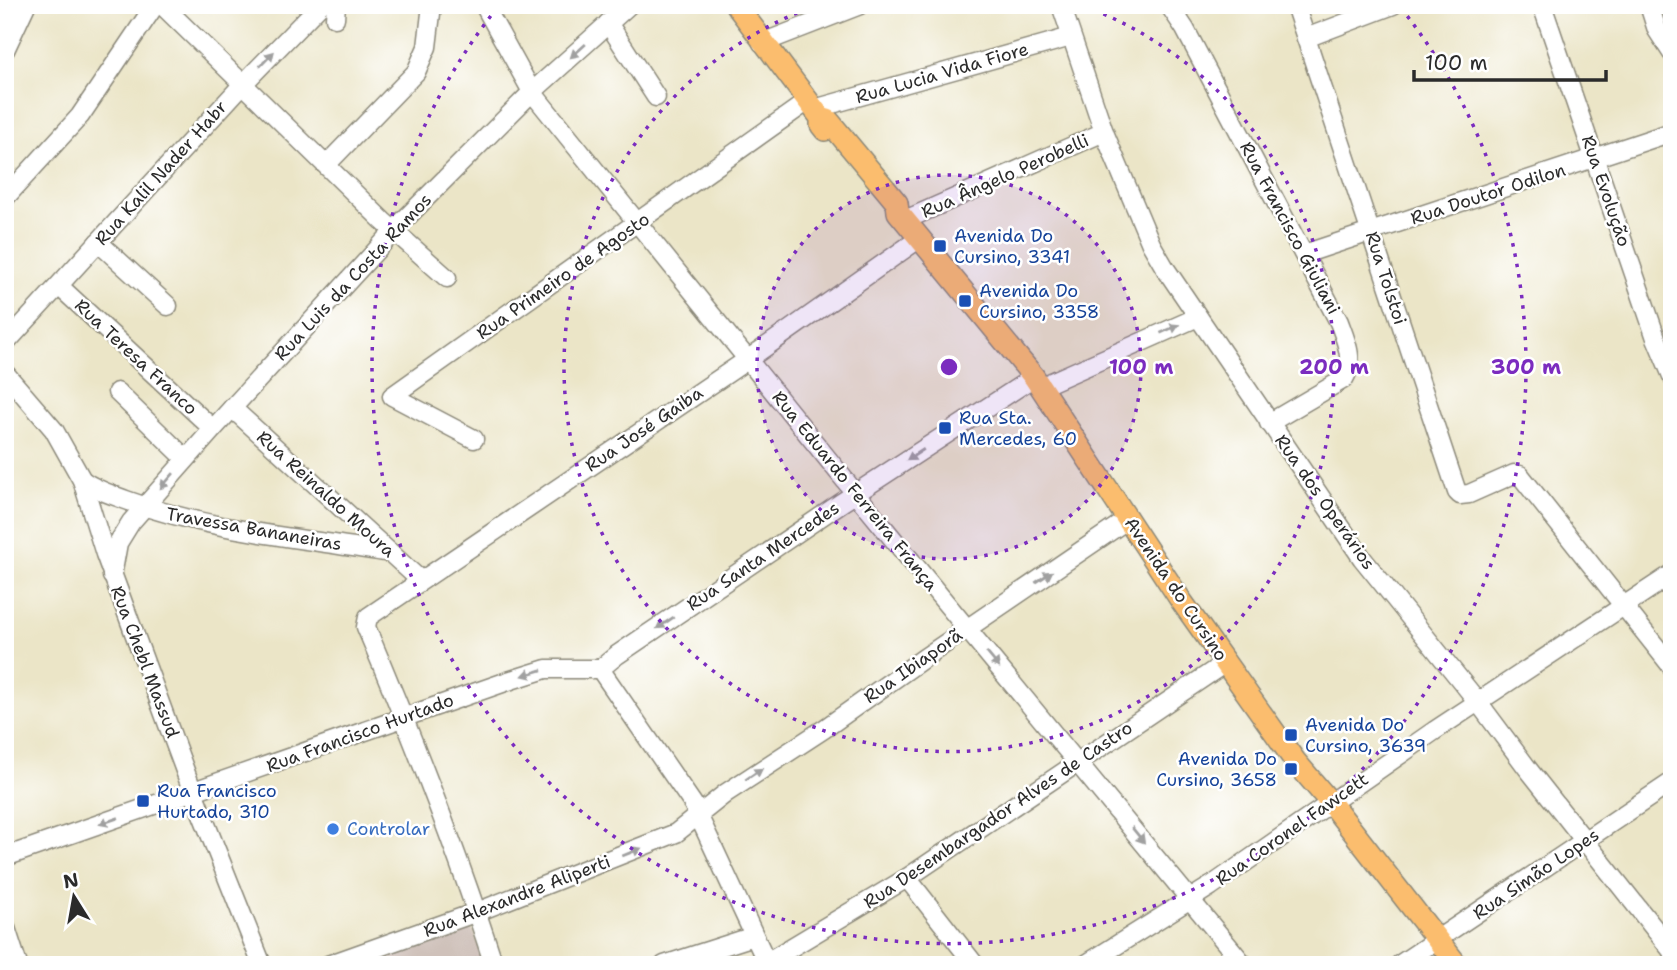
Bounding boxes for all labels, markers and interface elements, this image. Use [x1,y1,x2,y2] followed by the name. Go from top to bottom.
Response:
[853,37,1031,109] street label: Rua Lucia Vida Fiore
[1414,38,1607,82] scale bar
[570,42,587,58] one-way arrow
[1425,49,1488,77] text: 100 m
[259,51,276,68] one-way arrow
[90,95,232,251] street label: Rua Kalil Nader Habr
[918,128,1092,224] street label: Rua Ângelo Perobelli
[1576,132,1636,250] street label: Rua Evolução
[1234,137,1346,319] street label: Rua Francisco Giuliani
[1408,158,1568,230] street label: Rua Doutor Odilon
[269,188,437,366] street label: Rua Luis da Costa Ramos
[472,207,654,345] street label: Rua Primeiro de Agosto
[954,224,1070,269] place label: Avenida Do Cursino, 3341
[1360,228,1412,328] street label: Rua Tolstoi
[932,238,948,254] marker: Avenida Do Cursino, 3341
[979,279,1099,324] place label: Avenida Do Cursino, 3358
[957,293,973,309] marker: Avenida Do Cursino, 3358
[69,294,203,420] street label: Rua Teresa Franco
[1160,323,1180,335] one-way arrow
[1109,353,1173,381] text: 100 m
[1299,353,1369,381] text: 200 m
[1491,353,1561,381] text: 300 m
[937,355,961,379] centre of rings
[580,381,708,477] street label: Rua José Gaiba
[767,386,943,596] street label: Rua Eduardo Ferreira França
[959,406,1077,451] place label: Rua Sta. Mercedes, 60
[937,420,953,436] marker: Rua Sta. Mercedes, 60
[252,425,400,563] street label: Rua Reinaldo Moura
[1269,430,1381,574] street label: Rua dos Operários
[905,448,925,461] one-way arrow
[160,472,175,489] one-way arrow
[682,496,844,616] street label: Rua Santa Mercedes
[164,502,344,556] street label: Travessa Bananeiras
[1119,512,1233,666] street label: Avenida do Cursino
[1035,570,1053,584] one-way arrow
[105,583,185,741] street label: Rua Chebl Massud
[656,616,675,629] one-way arrow
[859,623,967,709] street label: Rua Ibiaporã
[985,651,1000,668] one-way arrow
[522,669,543,679] one-way arrow
[263,688,457,778] street label: Rua Francisco Hurtado
[1305,713,1426,758] place label: Avenida Do Cursino, 3639
[859,716,1137,914] street label: Rua Desembargador Alves de Castro
[1283,727,1299,743] marker: Avenida Do Cursino, 3639
[1156,747,1277,792] place label: Avenida Do Cursino, 3658
[1283,761,1299,777] marker: Avenida Do Cursino, 3658
[745,767,763,781] one-way arrow
[1211,767,1373,891] street label: Rua Coronel Fawcett
[157,779,277,824] place label: Rua Francisco Hurtado, 310
[135,793,151,809] marker: Rua Francisco Hurtado, 310
[99,816,120,827] one-way arrow
[347,817,430,841] place label: Controlar
[325,821,341,837] marker: Controlar
[1468,823,1604,925] street label: Rua Simão Lopes
[1130,826,1145,844] one-way arrow
[622,847,643,858] one-way arrow
[420,849,614,943] street label: Rua Alexandre Aliperti
[38,862,108,932] north arrow
[61,867,81,895] text: N

